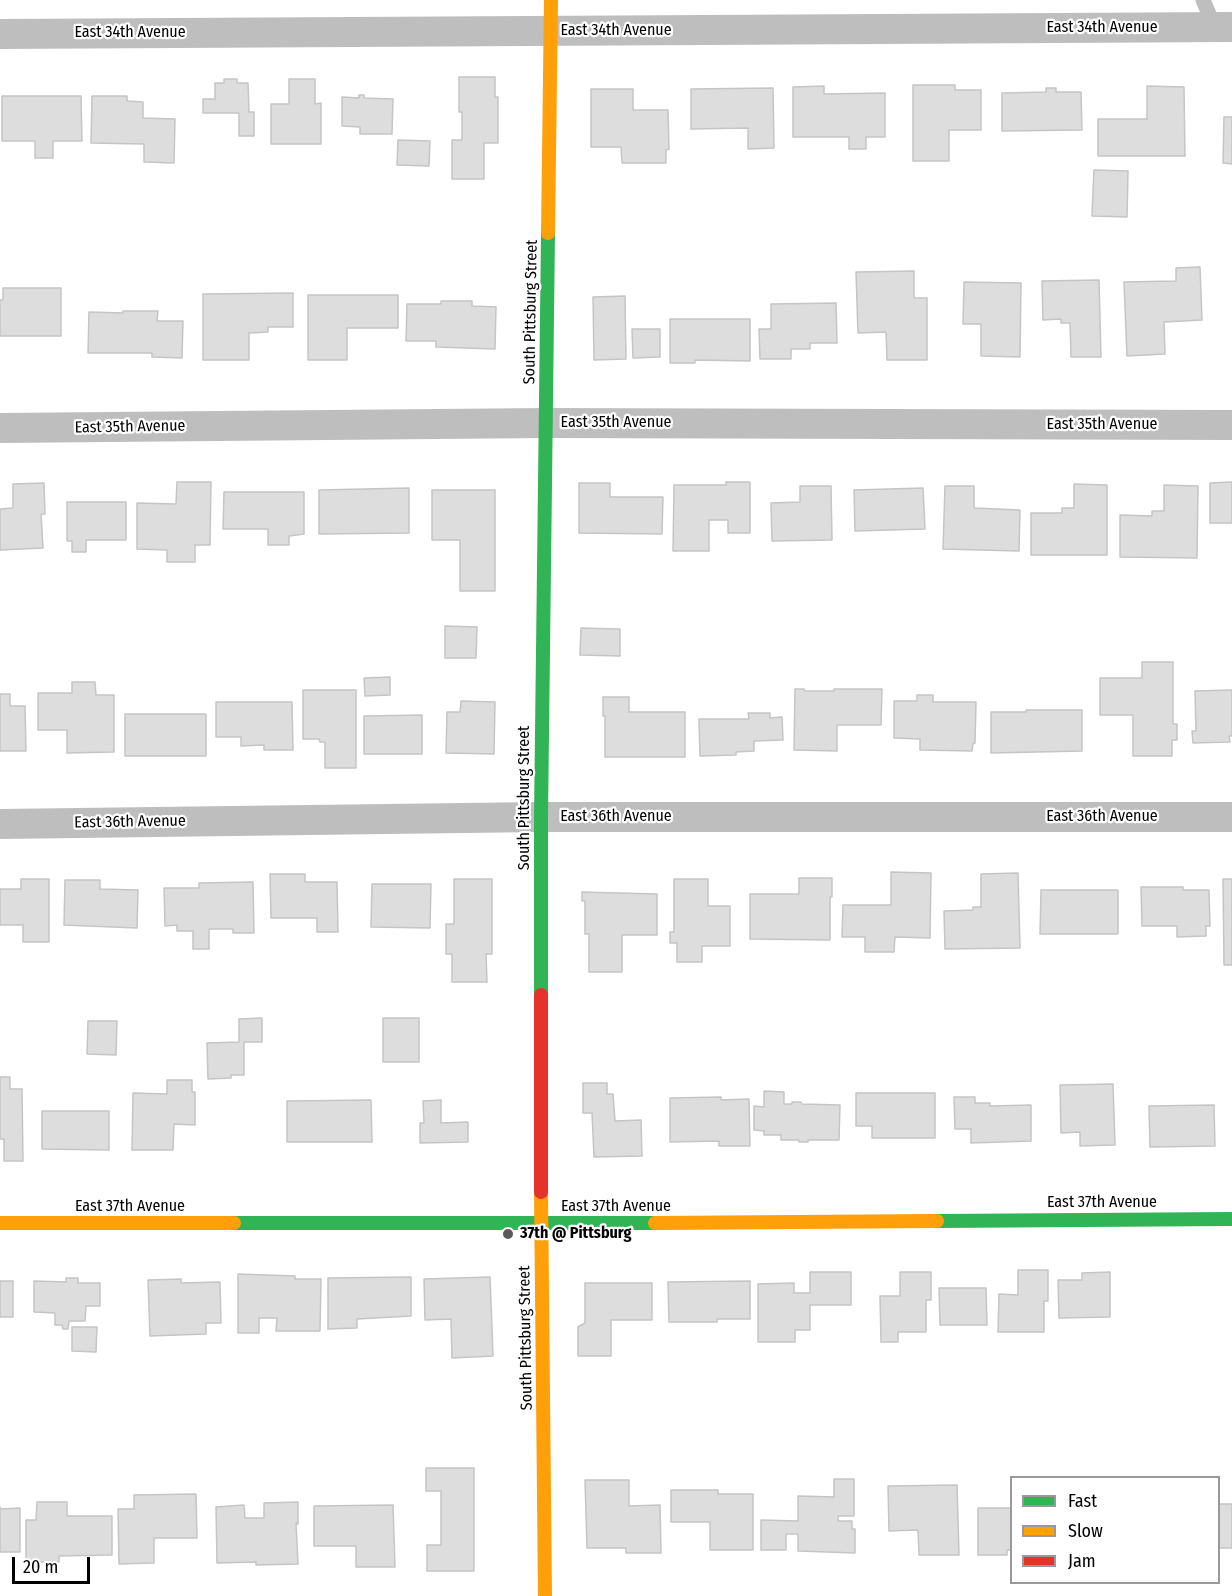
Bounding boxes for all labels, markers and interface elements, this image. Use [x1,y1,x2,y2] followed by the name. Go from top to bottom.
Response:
[1046,18,1158,38] street label: East 34th Avenue
[560,21,672,41] street label: East 34th Avenue
[74,23,186,43] street label: East 34th Avenue
[520,239,542,385] street label: South Pittsburg Street
[561,413,671,433] street label: East 35th Avenue
[1047,415,1157,435] street label: East 35th Avenue
[74,416,186,438] street label: East 35th Avenue
[515,726,535,870] street label: South Pittsburg Street
[560,807,672,827] street label: East 36th Avenue
[1046,807,1158,827] street label: East 36th Avenue
[74,811,186,833] street label: East 36th Avenue
[1047,1193,1157,1213] street label: East 37th Avenue
[75,1197,185,1217] street label: East 37th Avenue
[561,1197,671,1217] street label: East 37th Avenue
[520,1224,632,1244] place label: 37th @ Pittsburg
[501,1227,515,1241] marker: 37th @ Pittsburg
[515,1265,537,1411] street label: South Pittsburg Street
[1010,1476,1220,1584] legend
[1068,1490,1097,1512] text: Fast
[1068,1520,1103,1542] text: Slow
[15,1545,93,1583] scale bar
[1068,1550,1096,1572] text: Jam
[23,1556,58,1578] text: 20 m

